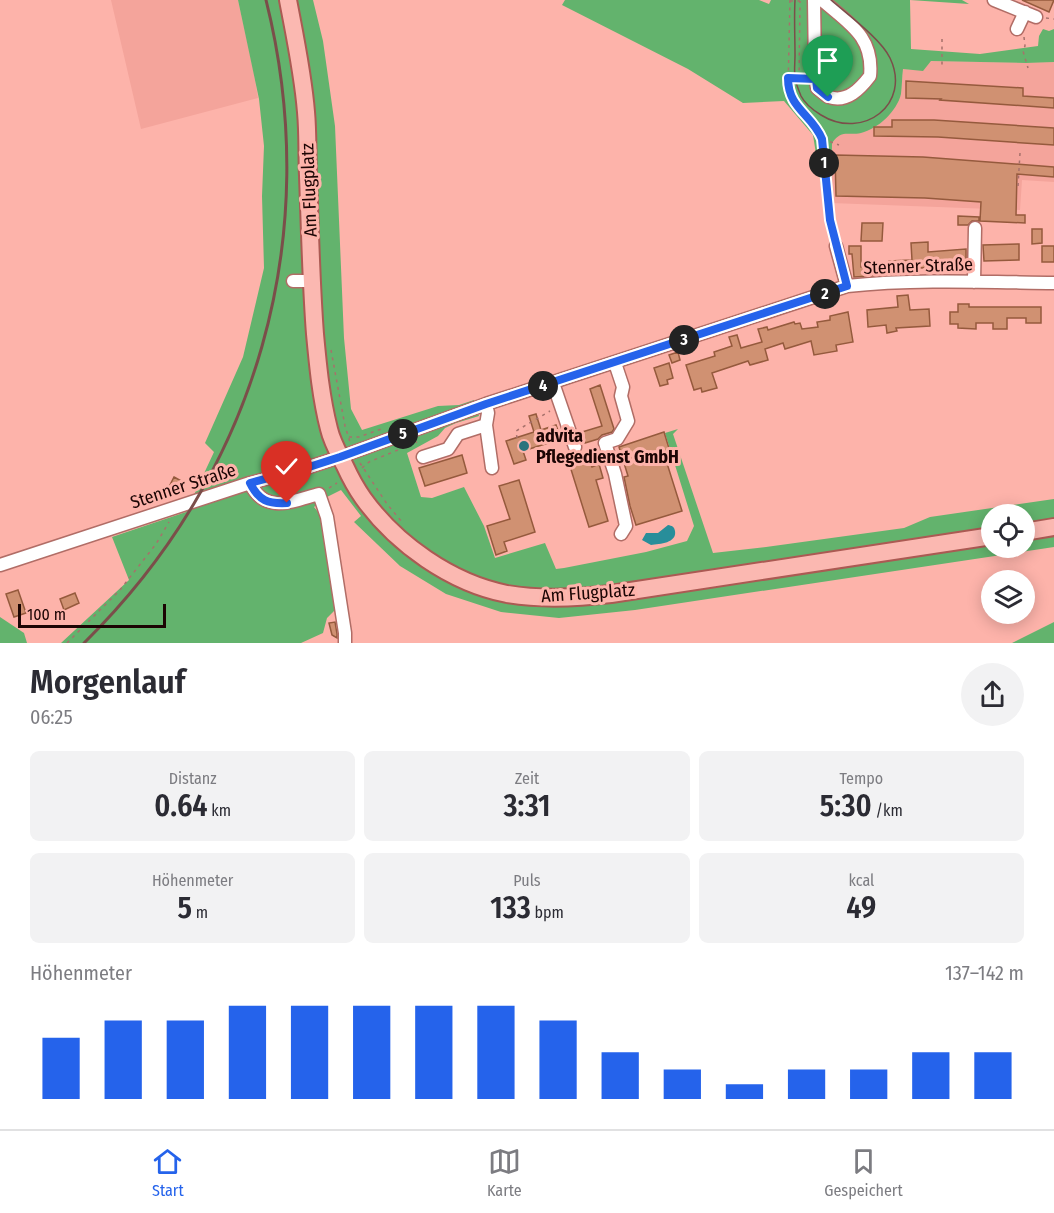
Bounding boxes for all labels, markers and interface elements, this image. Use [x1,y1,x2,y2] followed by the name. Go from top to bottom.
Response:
[802,35,853,97] pin
[811,44,844,77] icon: arrive
[296,143,322,237] street label: Am Flugplatz
[809,148,839,178] pin: 1
[821,153,827,172] text: 1
[863,253,973,279] street label: Stenner Straße
[810,279,840,309] pin: 2
[821,284,829,303] text: 2
[669,325,699,355] pin: 3
[680,330,688,349] text: 3
[528,371,558,401] pin: 4
[539,376,547,395] text: 4
[388,419,418,449] pin: 5
[399,424,407,443] text: 5
[536,425,679,468] place label: advita Pflegedienst GmbH
[517,439,531,453] marker: advita Pflegedienst GmbH
[261,441,312,503] pin
[270,450,303,483] icon: check
[127,459,239,513] street label: Stenner Straße
[981,504,1035,624] map controls
[981,504,1035,558] button: locate
[981,570,1035,624] button: layers
[540,579,636,607] street label: Am Flugplatz
[18,601,166,628] scale bar
[27,605,66,624] text: 100 m
[30,662,185,702] text: Morgenlauf
[961,663,1024,726] button: share
[30,705,73,729] text: 06:25
[169,769,217,788] text: Distanz
[515,769,539,788] text: Zeit
[839,769,883,788] text: Tempo
[154,788,208,824] text: 0.64
[503,788,551,824] text: 3:31
[820,788,872,824] text: 5:30
[208,801,231,820] text: km
[872,801,903,820] text: /km
[152,871,233,890] text: Höhenmeter
[513,871,541,890] text: Puls
[848,871,874,890] text: kcal
[177,890,192,926] text: 5
[490,890,531,926] text: 133
[846,890,876,926] text: 49
[192,903,208,922] text: m
[531,903,564,922] text: bpm
[30,961,132,985] text: Höhenmeter
[945,961,1024,985] text: 137–142 m
[151,1145,184,1200] tab: Start
[487,1145,522,1200] tab: Karte
[824,1145,903,1200] tab: Gespeichert

